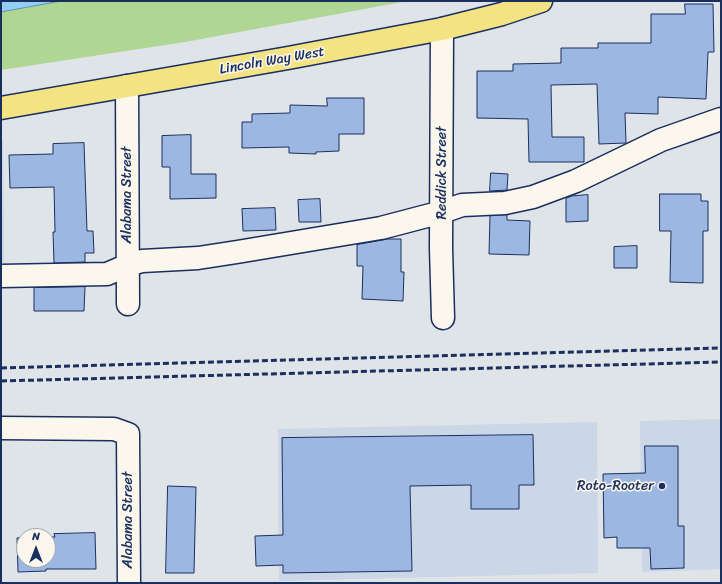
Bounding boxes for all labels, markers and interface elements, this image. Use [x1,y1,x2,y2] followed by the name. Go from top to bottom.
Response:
[218,43,326,79] street label: Lincoln Way West
[434,126,450,220] street label: Reddick Street
[119,147,135,243] street label: Alabama Street
[120,472,136,568] street label: Alabama Street
[577,478,654,494] place label: Roto-Rooter
[657,481,667,491] marker: Roto-Rooter
[32,527,40,546] text: N
[16,528,56,568] north arrow

